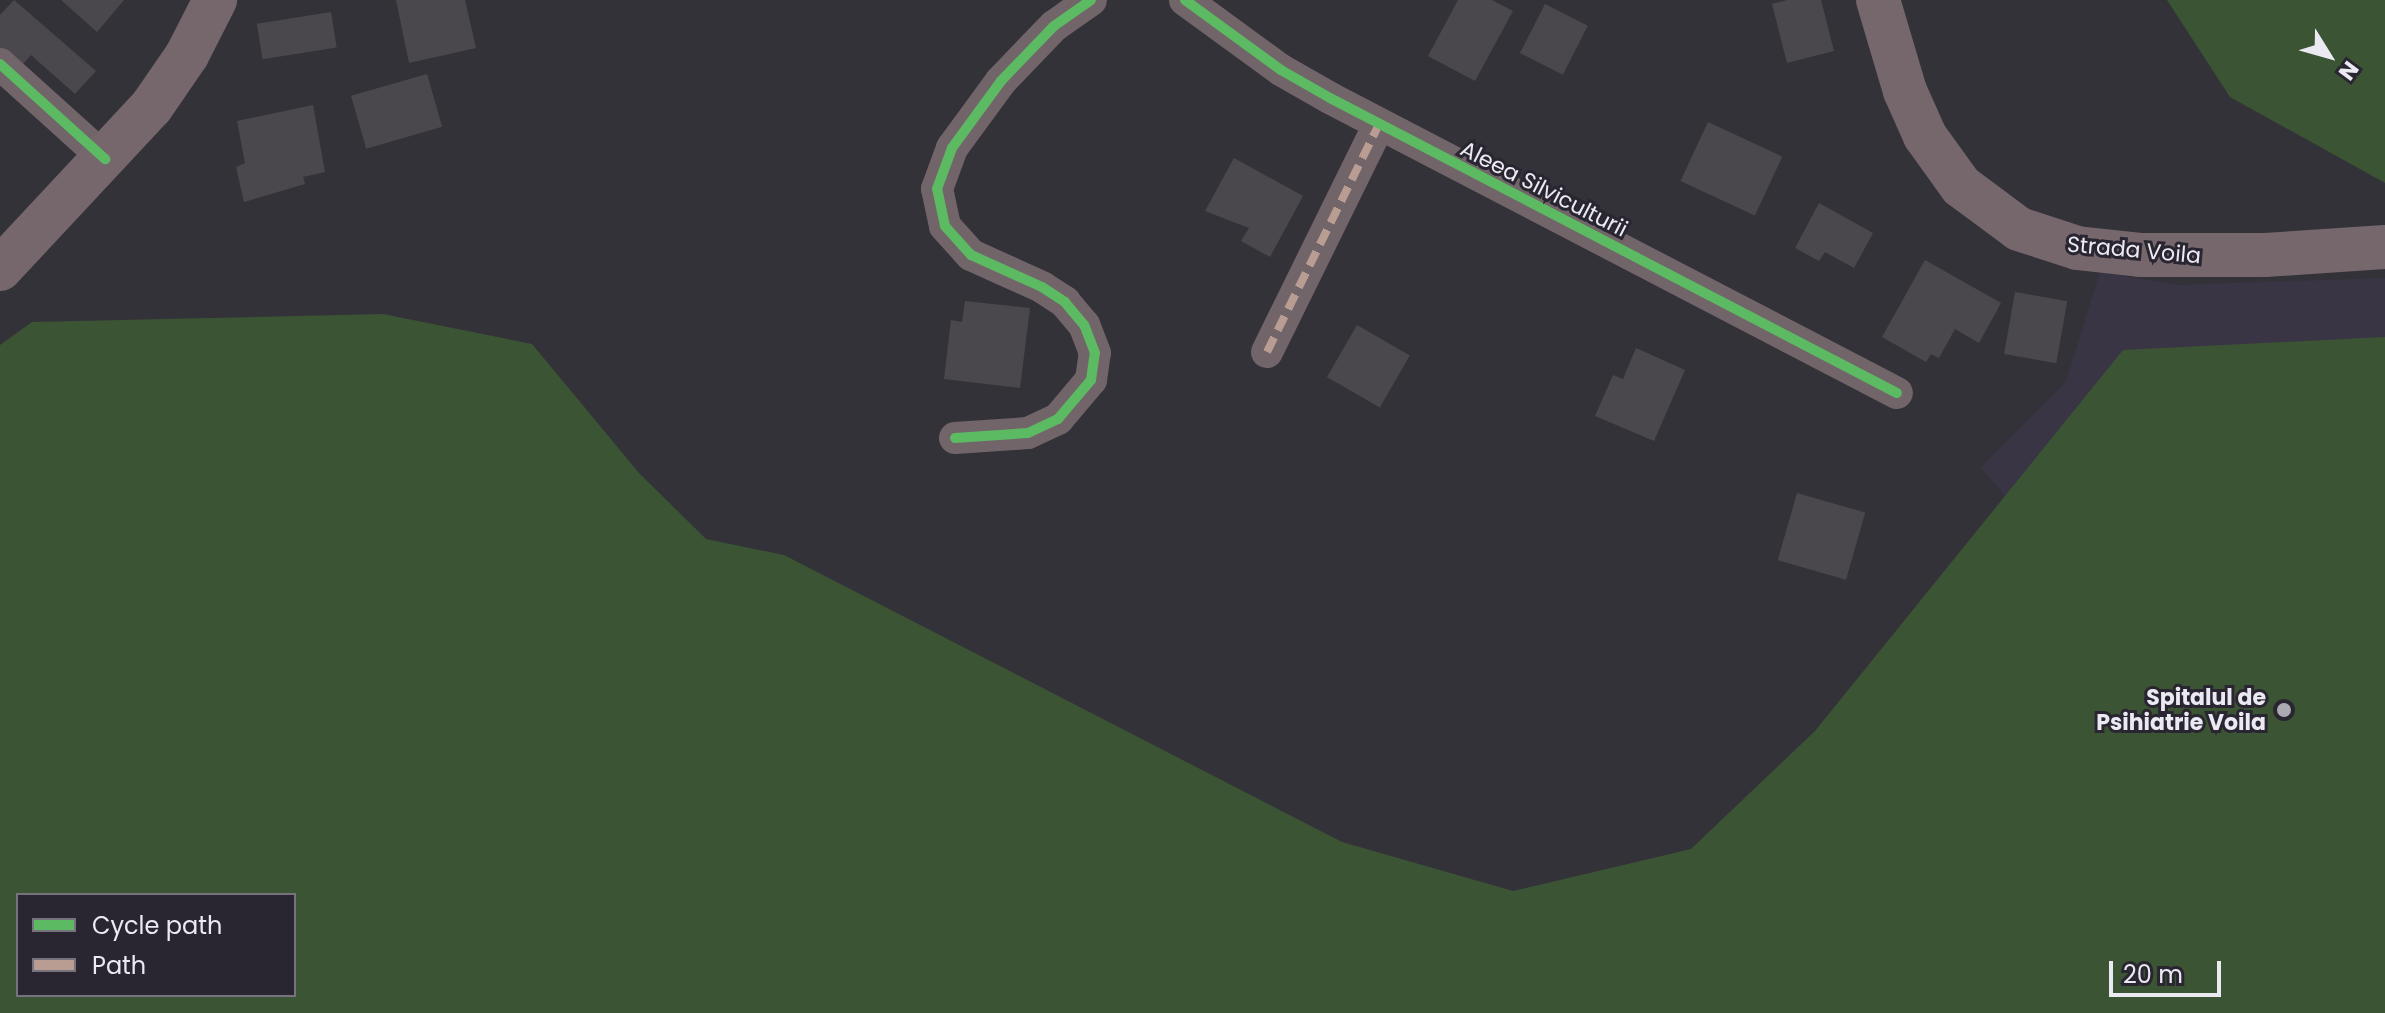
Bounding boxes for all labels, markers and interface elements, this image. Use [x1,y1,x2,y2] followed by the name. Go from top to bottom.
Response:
[2289,16,2369,96] north arrow
[2331,55,2366,87] text: N
[1456,136,1632,242] street label: Aleea Silviculturii
[2066,231,2202,269] street label: Strada Voila
[2096,684,2266,736] place label: Spitalul de Psihiatrie Voila
[2273,699,2295,721] marker: Spitalul de Psihiatrie Voila
[16,893,296,997] legend
[92,909,222,942] text: Cycle path
[2113,945,2225,995] scale bar
[92,949,146,982] text: Path
[2123,958,2183,991] text: 20 m

